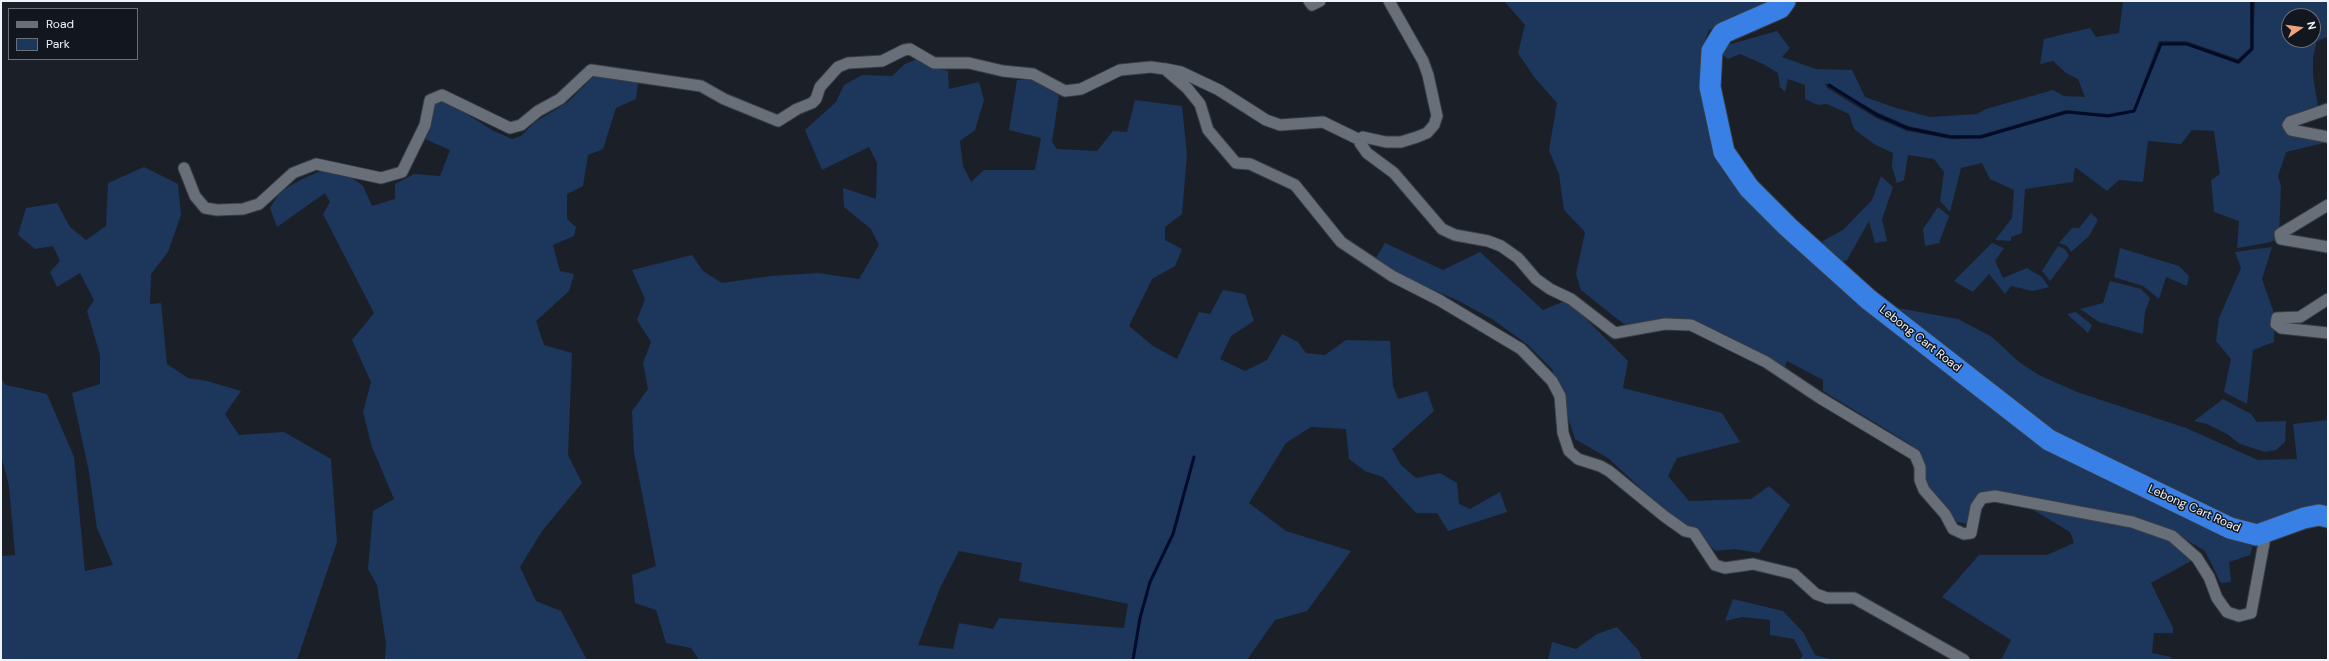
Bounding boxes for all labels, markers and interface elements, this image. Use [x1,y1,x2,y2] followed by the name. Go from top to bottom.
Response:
[8,8,138,60] legend
[2281,8,2321,48] north arrow
[46,16,74,32] text: Road
[2304,20,2319,31] text: N
[46,36,70,52] text: Park
[1876,303,1964,375] street label: Lebong Cart Road
[2146,482,2242,536] street label: Lebong Cart Road

